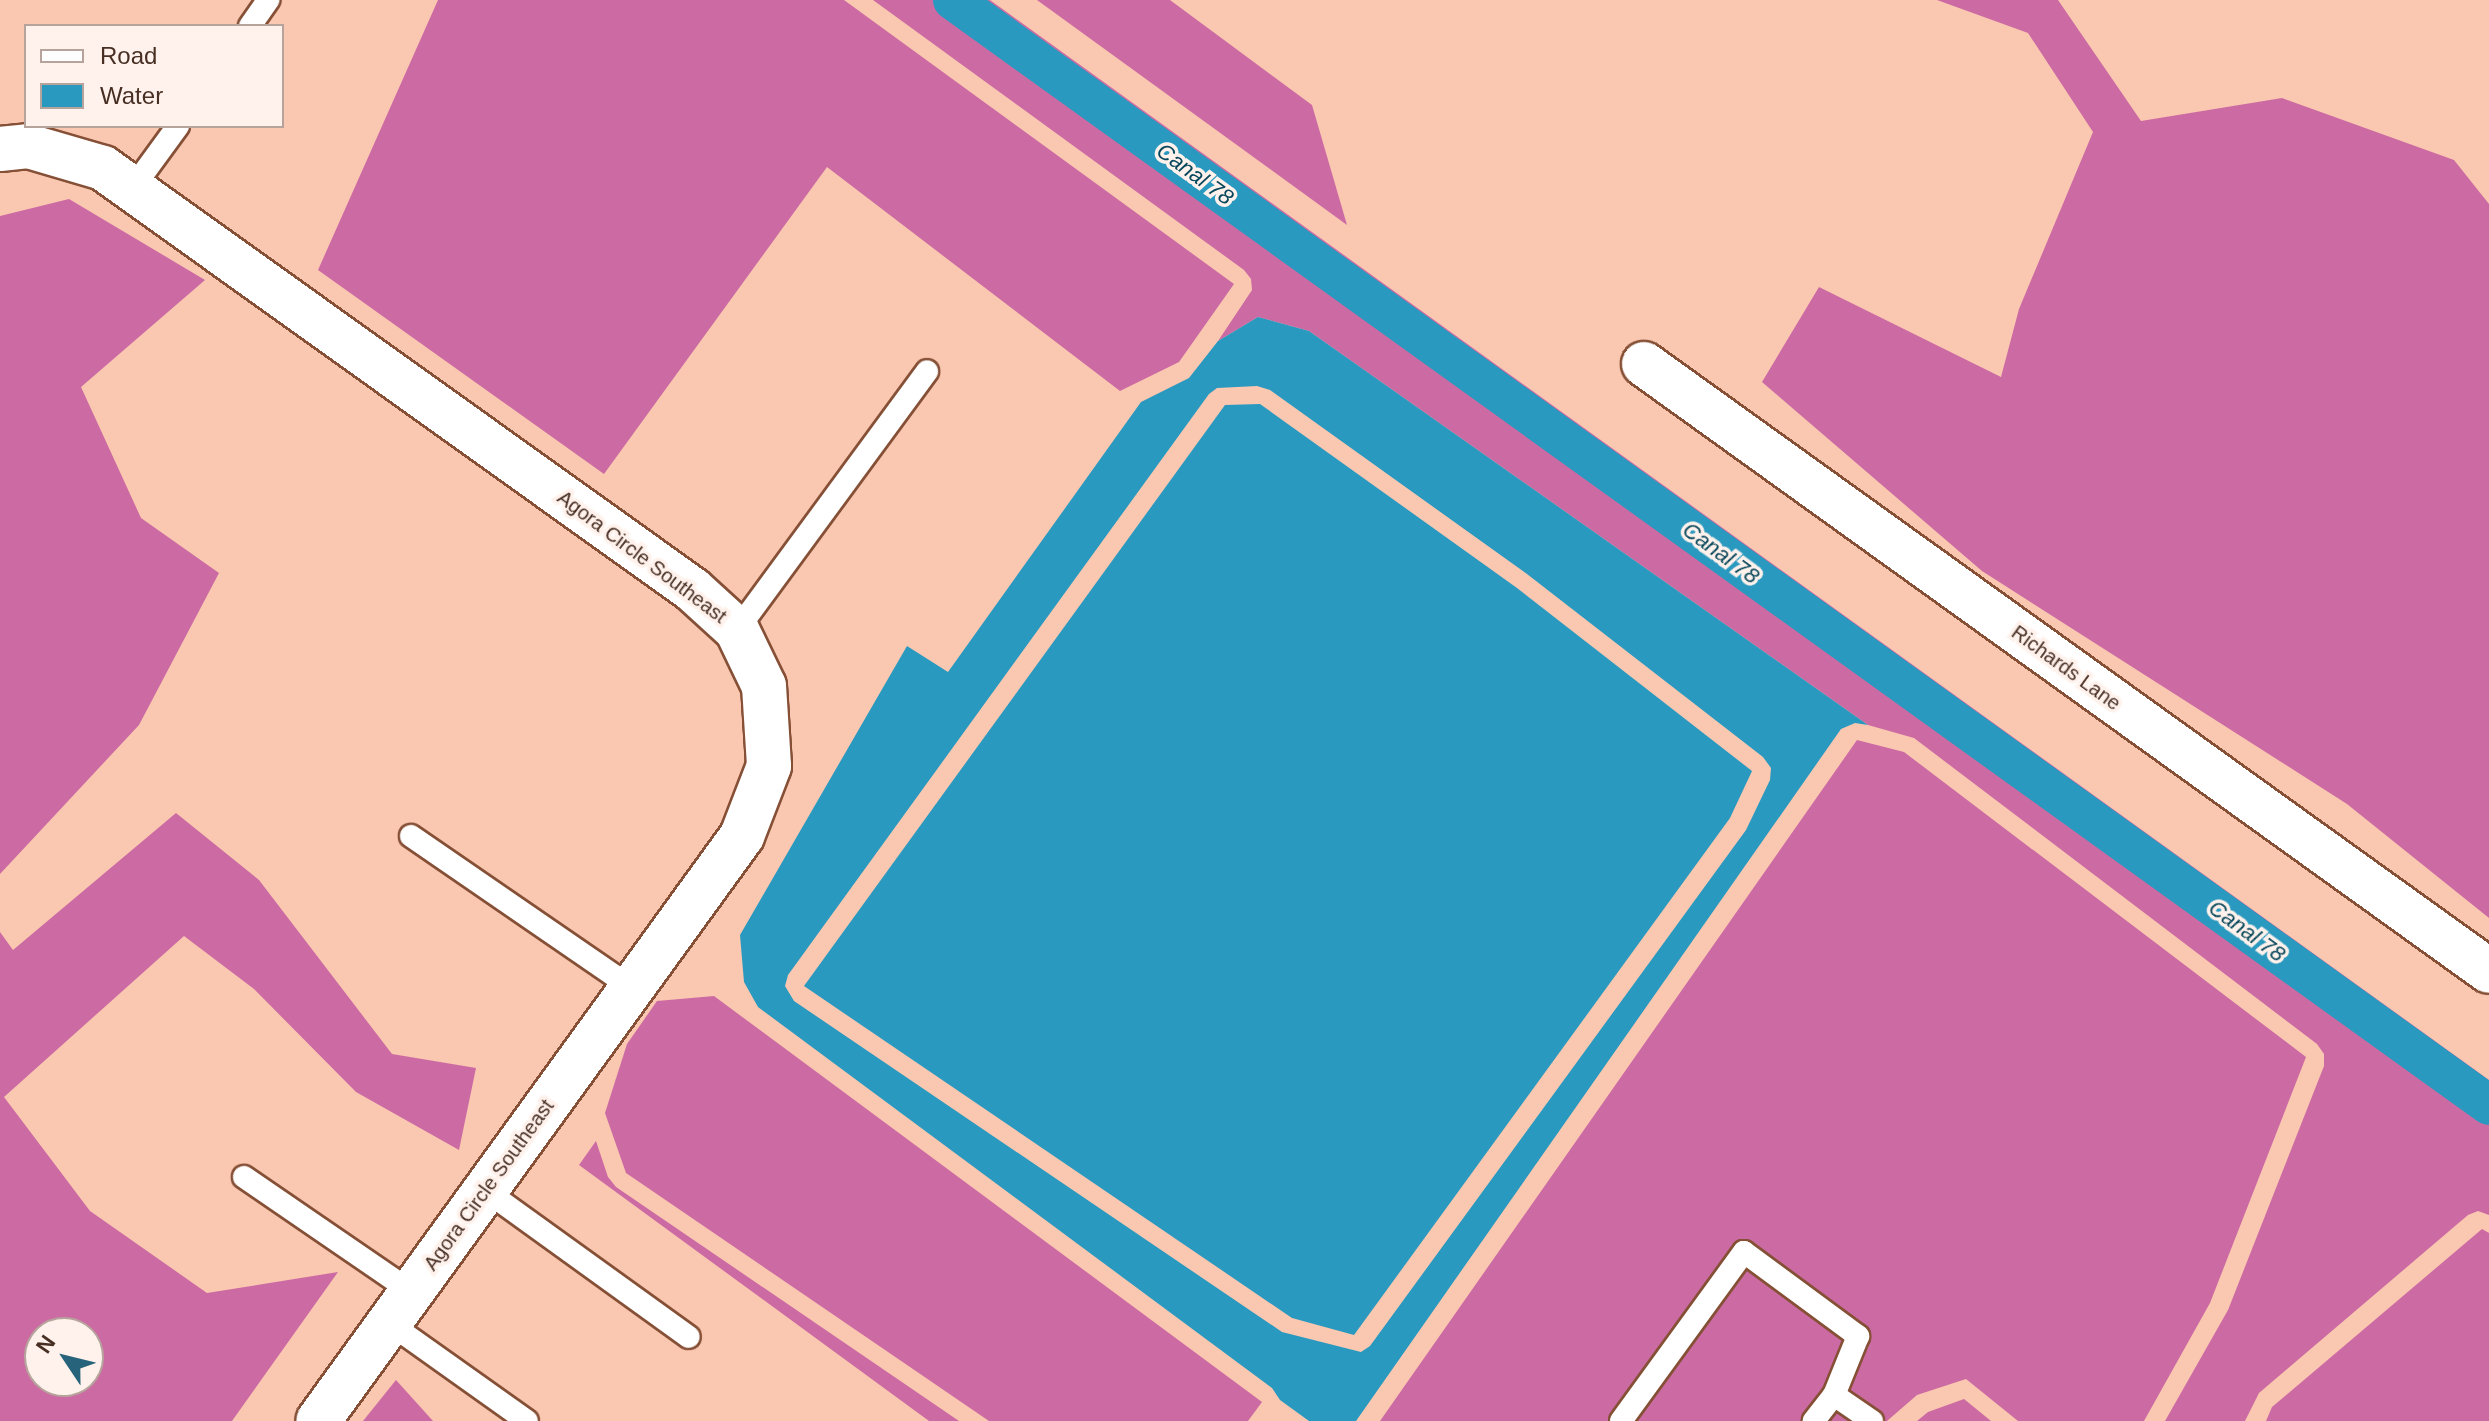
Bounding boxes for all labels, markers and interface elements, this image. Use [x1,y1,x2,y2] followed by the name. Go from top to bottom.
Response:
[24,24,284,128] legend
[100,42,157,69] text: Road
[100,82,163,109] text: Water
[1152,137,1238,211] water label: Canal 78
[553,486,731,628] street label: Agora Circle Southeast
[1678,516,1764,590] water label: Canal 78
[2007,620,2125,716] street label: Richards Lane
[2204,894,2290,968] water label: Canal 78
[419,1095,559,1275] street label: Agora Circle Southeast
[24,1317,104,1397] north arrow
[31,1330,60,1358] text: N

